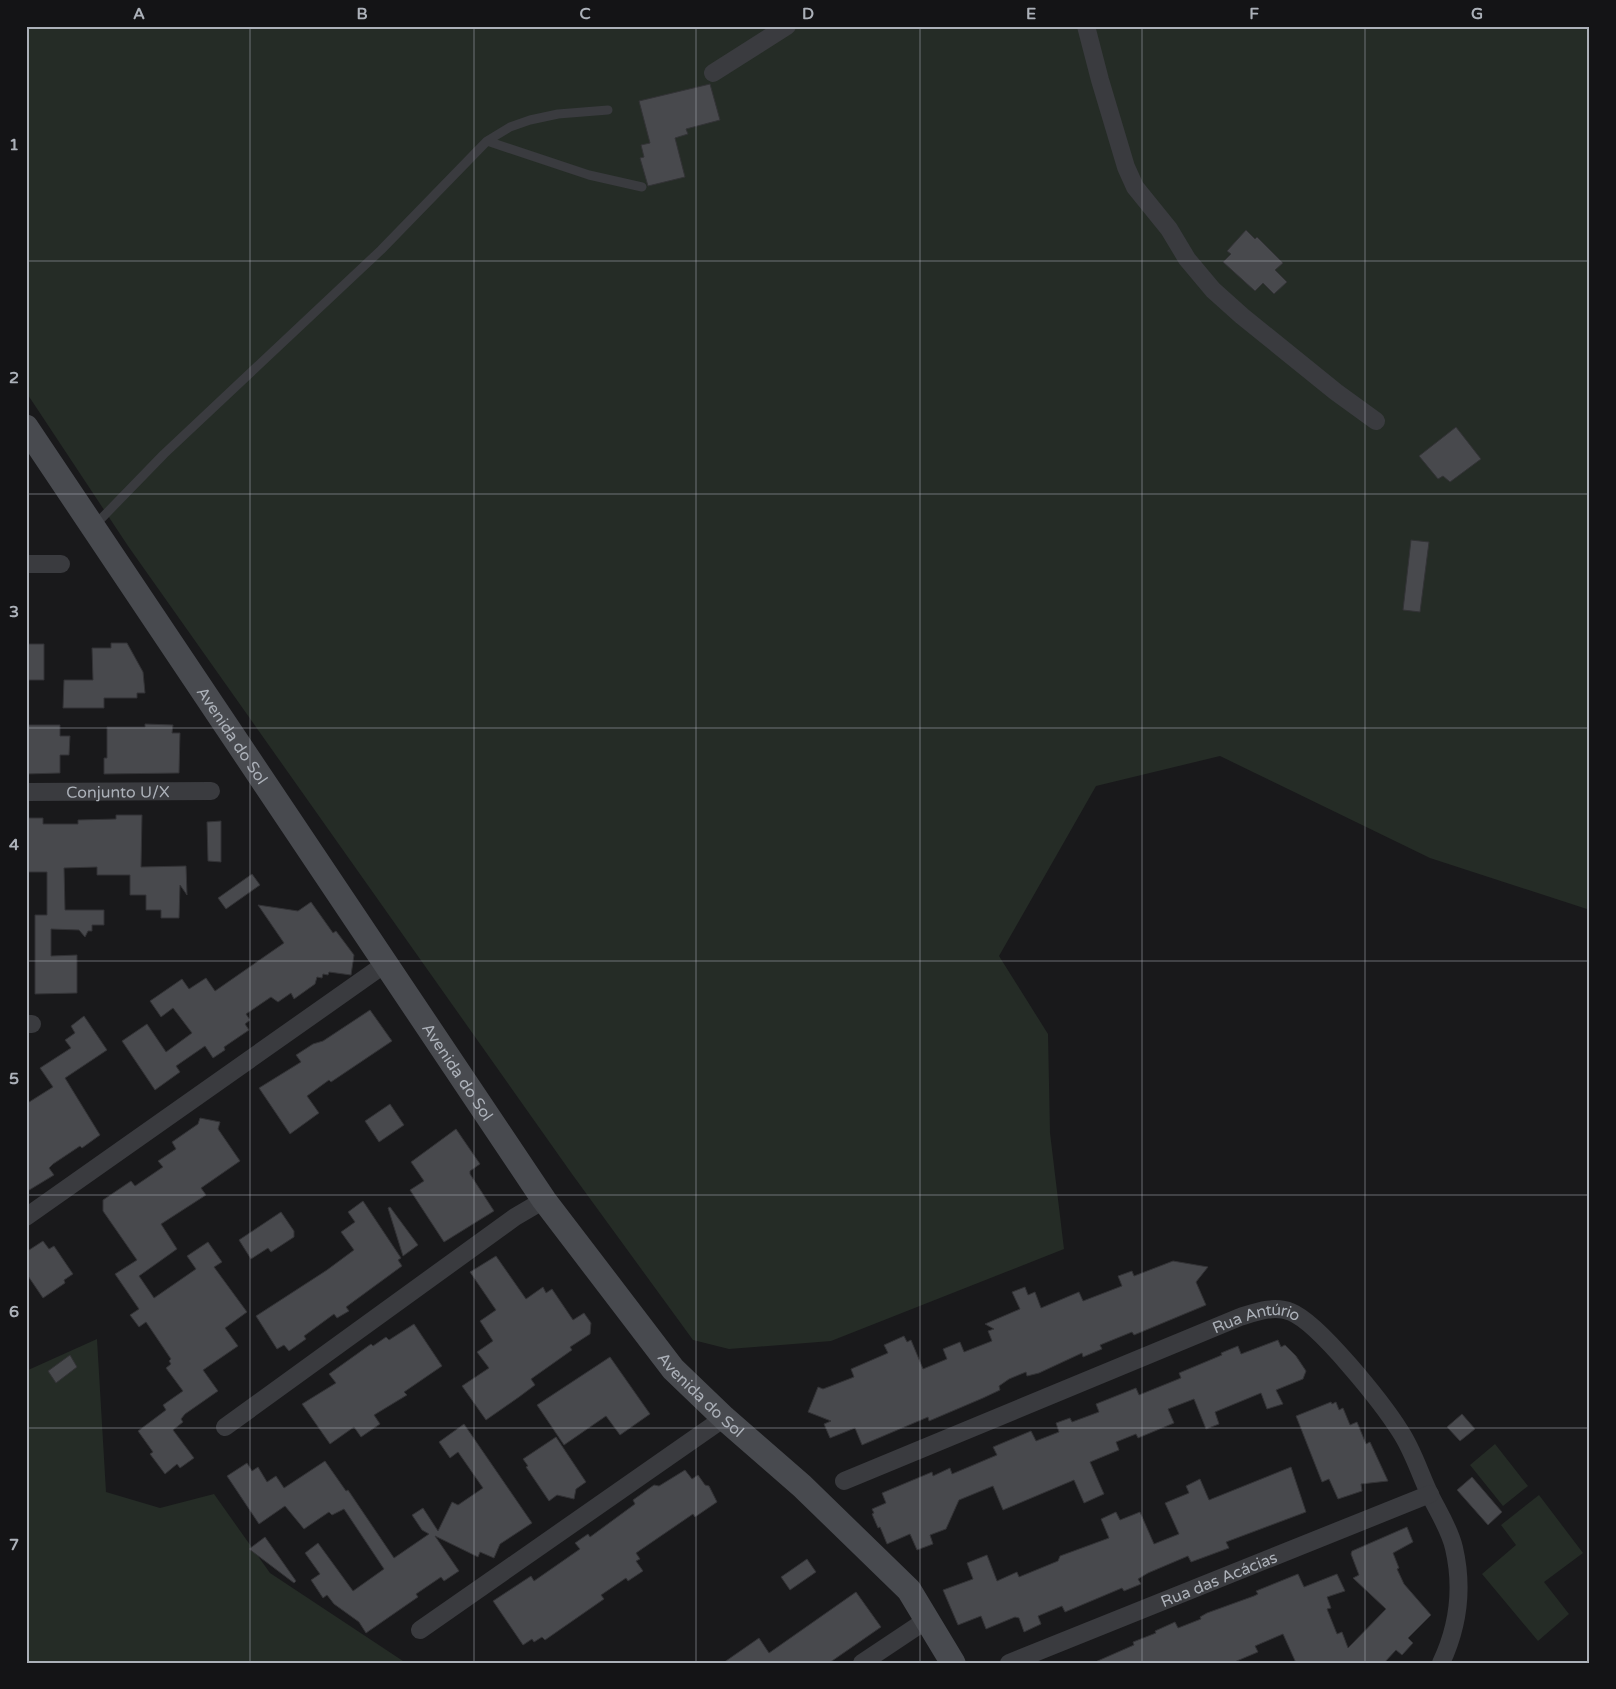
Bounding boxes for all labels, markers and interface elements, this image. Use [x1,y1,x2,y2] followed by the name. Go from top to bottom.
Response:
[133,4,145,24] text: A
[356,4,368,24] text: B
[579,4,591,24] text: C
[802,4,814,24] text: D
[1026,4,1036,24] text: E
[1249,4,1259,24] text: F
[1471,4,1483,24] text: G
[9,135,19,155] text: 1
[9,368,19,388] text: 2
[9,602,19,622] text: 3
[192,683,272,788] street label: Avenida do Sol
[66,782,170,803] street label: Conjunto U/X
[9,835,19,855] text: 4
[417,1020,497,1125] street label: Avenida do Sol
[9,1069,19,1089] text: 5
[1209,1300,1304,1338] street label: Rua Antúrio
[9,1302,19,1322] text: 6
[653,1349,748,1442] street label: Avenida do Sol
[9,1535,19,1555] text: 7
[1158,1547,1280,1612] street label: Rua das Acácias

